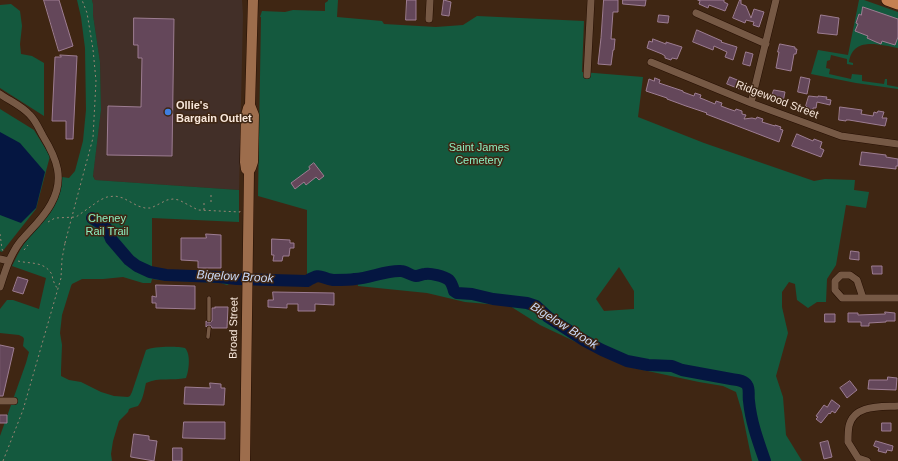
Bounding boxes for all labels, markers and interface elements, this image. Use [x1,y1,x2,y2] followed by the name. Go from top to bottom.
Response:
[734,78,820,122] street label: Ridgewood Street
[176,99,252,125] place label: Ollie's Bargain Outlet
[163,107,173,117] marker: Ollie's Bargain Outlet
[449,141,509,167] park label: Saint James Cemetery
[86,212,128,238] park label: Cheney Rail Trail
[196,268,274,286] water label: Bigelow Brook
[227,297,241,359] street label: Broad Street
[528,300,600,352] water label: Bigelow Brook

